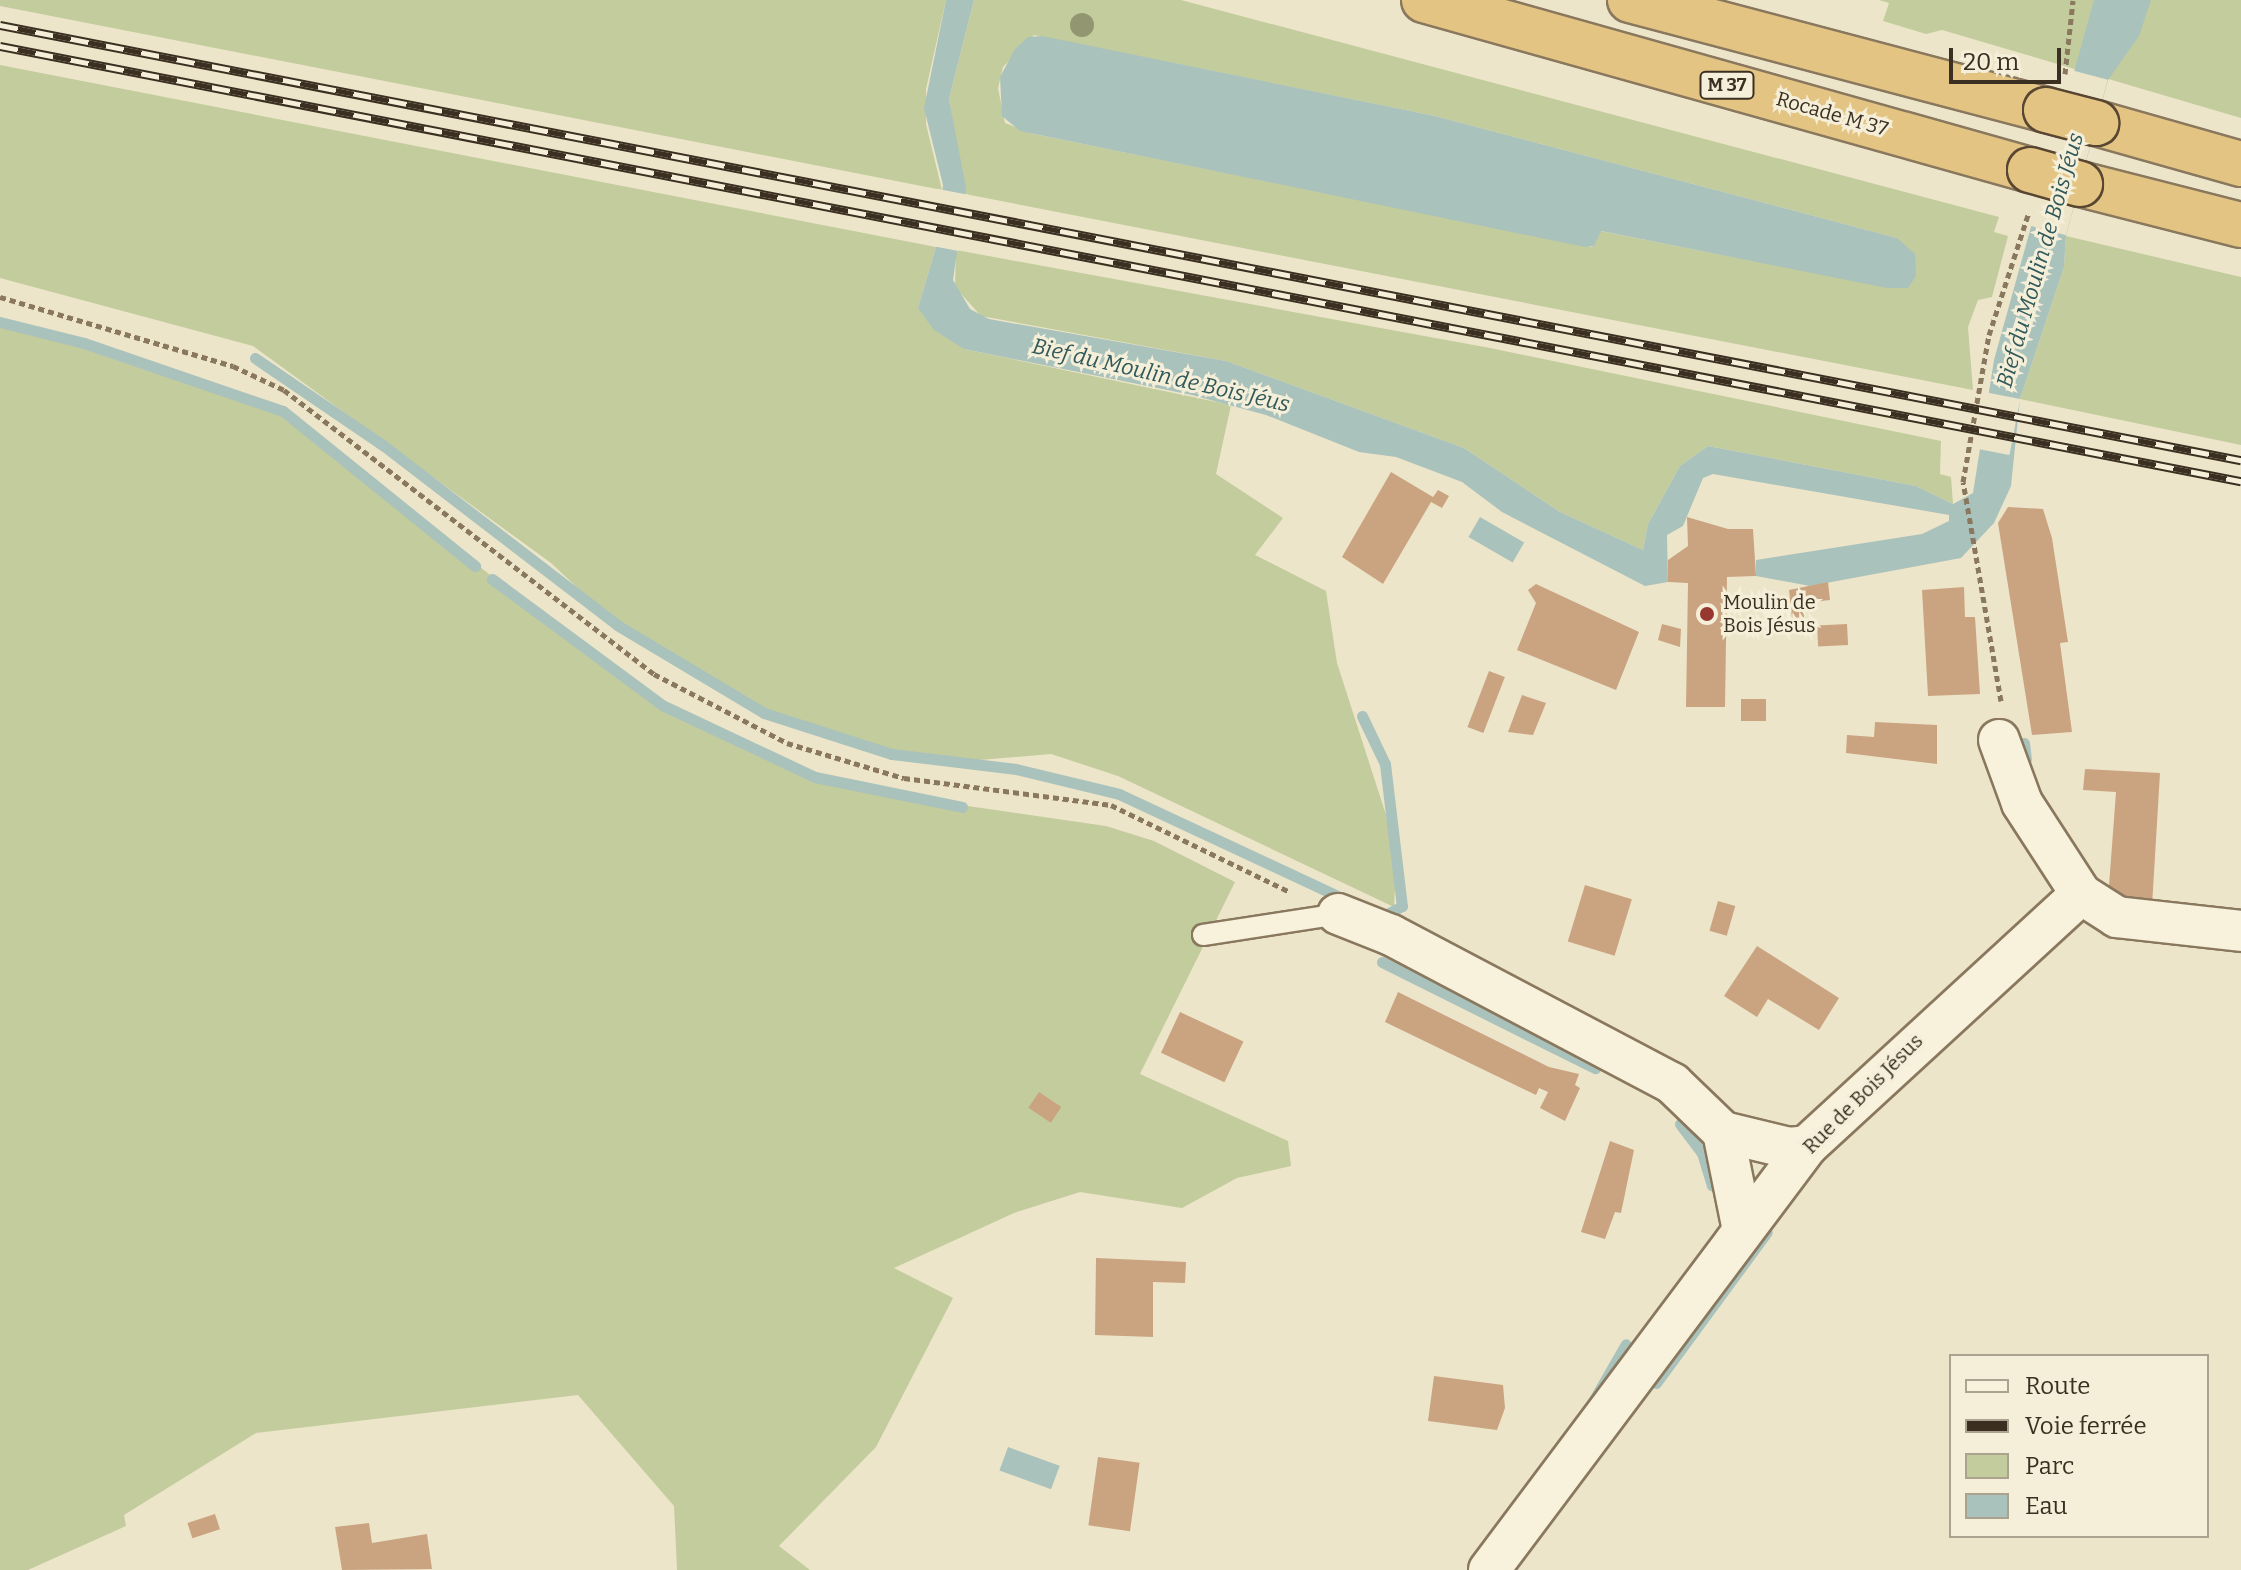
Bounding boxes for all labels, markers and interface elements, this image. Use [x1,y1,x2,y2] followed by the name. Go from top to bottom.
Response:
[1953,32,2065,82] scale bar
[1963,48,2019,76] text: 20 m
[1699,71,1755,99] road number: M 37
[1773,87,1891,141] street label: Rocade M 37
[1991,130,2089,390] water label: Bief du Moulin de Bois Jéus
[1030,332,1292,418] water label: Bief du Moulin de Bois Jéus
[1723,590,1816,637] place label: Moulin de Bois Jésus
[1698,605,1716,623] marker: Moulin de Bois Jésus
[1798,1029,1928,1159] street label: Rue de Bois Jésus
[1949,1354,2209,1538] legend
[2025,1372,2090,1400] text: Route
[2025,1412,2147,1440] text: Voie ferrée
[2025,1452,2074,1480] text: Parc
[2025,1492,2067,1520] text: Eau

